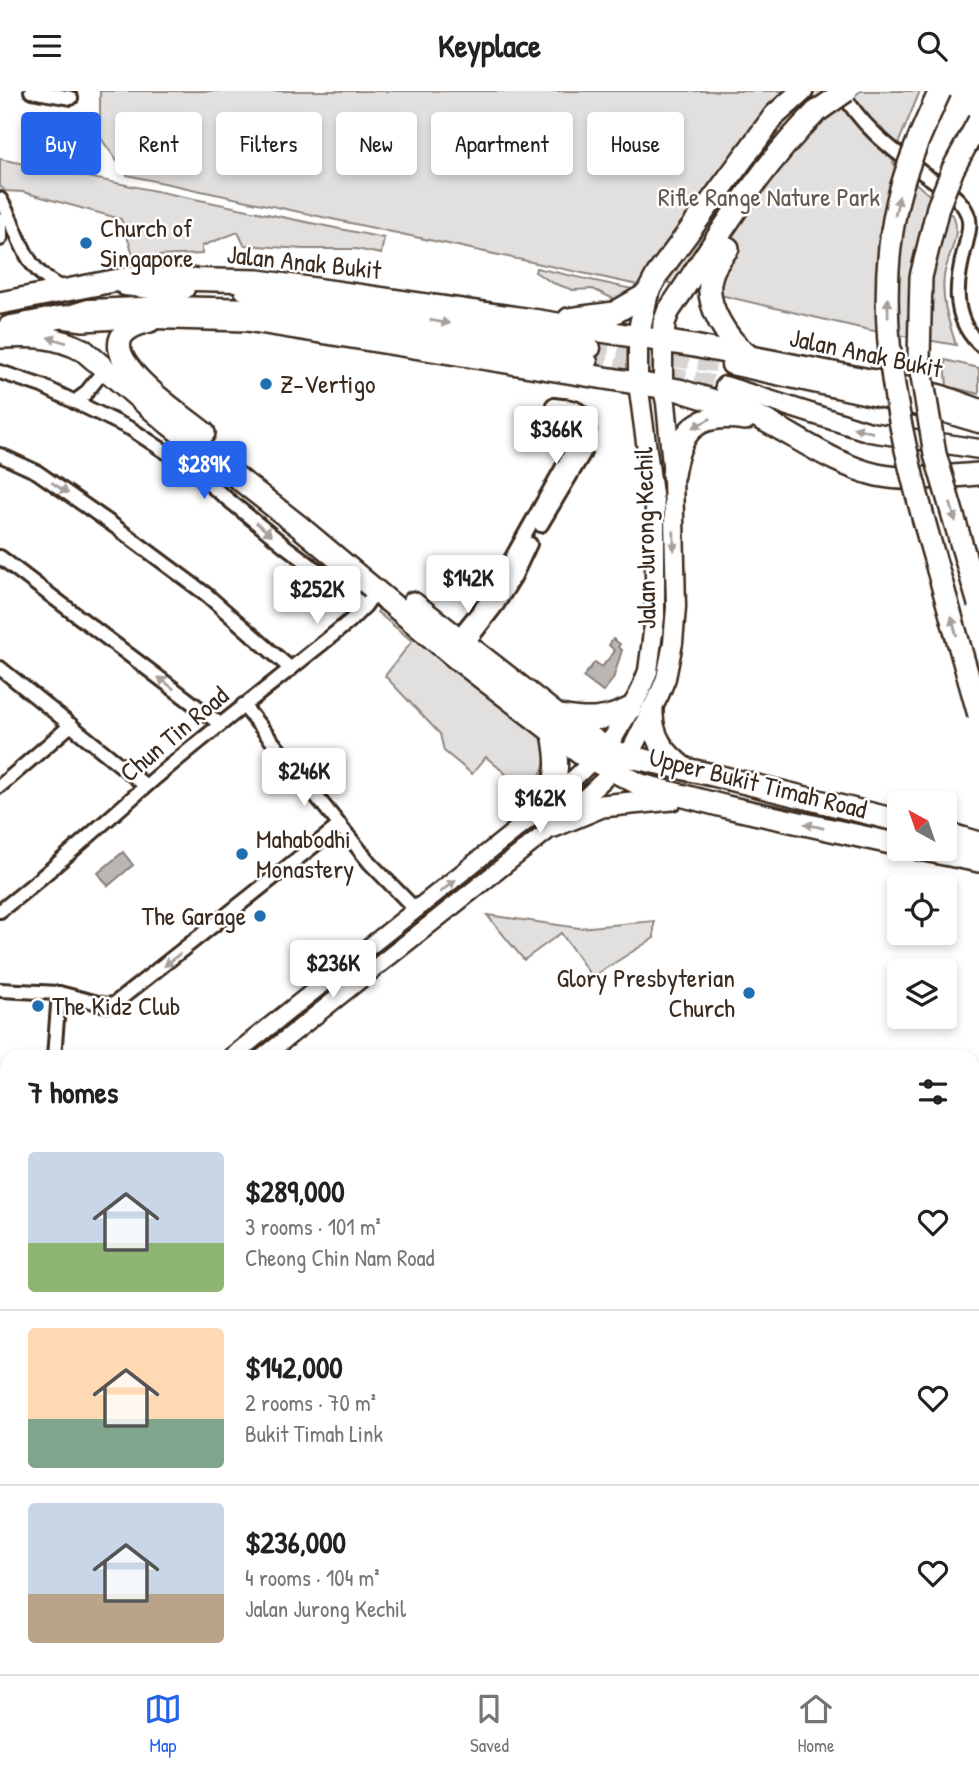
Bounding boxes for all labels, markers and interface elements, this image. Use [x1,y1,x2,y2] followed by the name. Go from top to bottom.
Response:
[438,24,541,67] text: Keyplace
[28,27,66,65] icon: menu
[913,27,951,65] icon: search
[21,112,101,175] chip: Buy
[115,112,202,175] chip: Rent
[216,112,322,175] chip: Filters
[336,112,417,175] chip: New
[431,112,573,175] chip: Apartment
[587,112,684,175] chip: House
[658,179,880,214] park label: Rifle Range Nature Park
[892,195,903,217] one-way arrow
[100,210,193,275] place label: Church of Singapore
[78,235,94,251] marker: Church of Singapore
[225,236,384,287] street label: Jalan Anak Bukit
[882,297,894,319] one-way arrow
[429,317,451,328] one-way arrow
[787,319,947,386] street label: Jalan Anak Bukit
[46,334,68,345] one-way arrow
[280,366,375,401] place label: Z-Vertigo
[258,376,274,392] marker: Z-Vertigo
[507,407,605,466] pin: $366K
[530,413,582,444] text: $366K
[692,417,712,428] one-way arrow
[852,424,874,435] one-way arrow
[155,441,253,501] pin: $289K
[625,447,664,629] street label: Jalan Jurong Kechil
[178,448,230,479] text: $289K
[51,481,69,495] one-way arrow
[949,502,959,523] one-way arrow
[254,521,272,536] one-way arrow
[669,531,680,553] one-way arrow
[419,555,517,615] pin: $142K
[442,562,494,593] text: $142K
[268,567,366,626] pin: $252K
[290,573,344,604] text: $252K
[948,615,958,636] one-way arrow
[157,675,175,690] one-way arrow
[112,678,235,789] street label: Chun Tin Road
[646,739,871,827] street label: Upper Bukit Timah Road
[255,749,353,808] pin: $246K
[278,755,330,786] text: $246K
[491,775,589,835] pin: $162K
[514,782,566,813] text: $162K
[887,791,957,861] north arrow
[887,791,957,1029] map controls
[256,821,354,886] place label: Mahabodhi Monastery
[803,821,825,832] one-way arrow
[234,846,250,862] marker: Mahabodhi Monastery
[887,875,957,945] button: locate
[439,879,456,894] one-way arrow
[142,898,246,933] place label: The Garage
[252,908,268,924] marker: The Garage
[284,941,382,1000] pin: $236K
[306,947,360,978] text: $236K
[163,952,180,967] one-way arrow
[887,959,957,1029] button: layers
[556,960,735,1025] place label: Glory Presbyterian Church
[741,985,757,1001] marker: Glory Presbyterian Church
[52,988,180,1023] place label: The Kidz Club
[30,998,46,1014] marker: The Kidz Club
[28,1072,118,1112] text: 7 homes
[914,1073,952,1111] icon: filters
[245,1171,345,1211] text: $289,000
[84,1180,168,1264] icon: home
[914,1203,952,1241] icon: heart
[245,1211,381,1242] text: 3 rooms · 101 m²
[245,1242,435,1273] text: Cheong Chin Nam Road
[245,1347,343,1387] text: $142,000
[84,1356,168,1440] icon: home
[914,1379,952,1417] icon: heart
[245,1387,376,1418] text: 2 rooms · 70 m²
[245,1418,383,1449] text: Bukit Timah Link
[245,1522,346,1562] text: $236,000
[84,1531,168,1615] icon: home
[914,1554,952,1592] icon: heart
[245,1562,379,1593] text: 4 rooms · 104 m²
[245,1593,406,1624] text: Jalan Jurong Kechil
[144,1690,182,1758] tab: Map
[470,1690,509,1758] tab: Saved
[797,1690,835,1758] tab: Home

